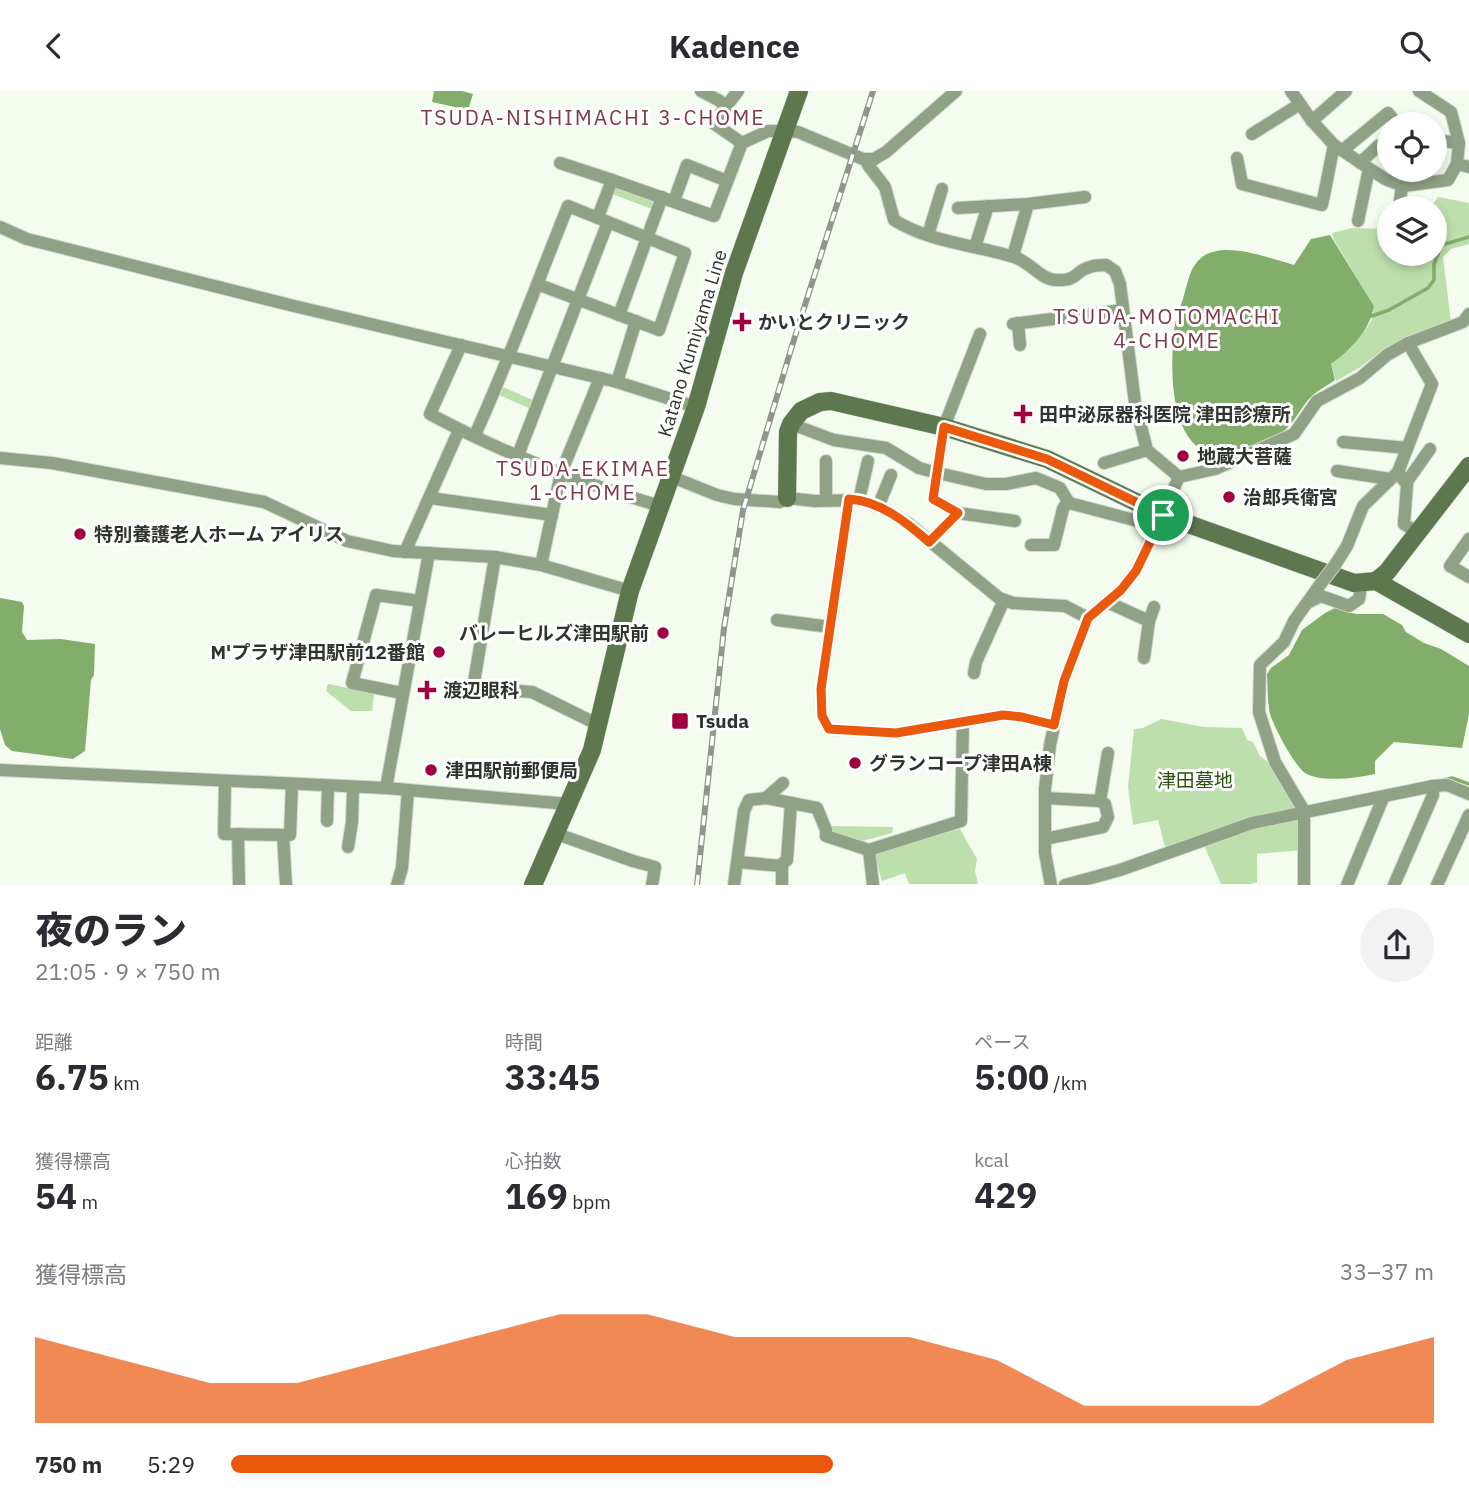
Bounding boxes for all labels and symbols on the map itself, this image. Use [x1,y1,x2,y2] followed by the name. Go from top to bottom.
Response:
[421,103,765,131] district label: TSUDA-NISHIMACHI 3-CHOME
[652,246,732,440] street label: Katano Kumiyama Line
[1053,302,1281,354] district label: TSUDA-MOTOMACHI 4-CHOME
[758,310,910,334] place label: かいとクリニック
[732,312,752,332] marker: かいとクリニック
[1039,402,1291,426] place label: 田中泌尿器科医院 津田診療所
[1013,404,1033,424] marker: 田中泌尿器科医院 津田診療所
[1197,444,1292,468] place label: 地蔵大菩薩
[1175,448,1191,464] marker: 地蔵大菩薩
[496,454,670,506] district label: TSUDA-EKIMAE 1-CHOME
[1133,485,1193,545] pin
[1243,485,1338,509] place label: 治郎兵衛宮
[1221,489,1237,505] marker: 治郎兵衛宮
[94,522,344,546] place label: 特別養護老人ホーム アイリス
[72,526,88,542] marker: 特別養護老人ホーム アイリス
[459,621,649,645] place label: バレーヒルズ津田駅前
[655,625,671,641] marker: バレーヒルズ津田駅前
[211,640,425,664] place label: M'プラザ津田駅前12番館
[431,644,447,660] marker: M'プラザ津田駅前12番館
[443,678,519,702] place label: 渡辺眼科
[417,680,437,700] marker: 渡辺眼科
[696,709,749,733] place label: Tsuda
[670,711,690,731] marker: Tsuda
[869,751,1052,775] place label: グランコープ津田A棟
[847,755,863,771] marker: グランコープ津田A棟
[445,758,578,782] place label: 津田駅前郵便局
[423,762,439,778] marker: 津田駅前郵便局
[1157,768,1233,792] park label: 津田墓地

